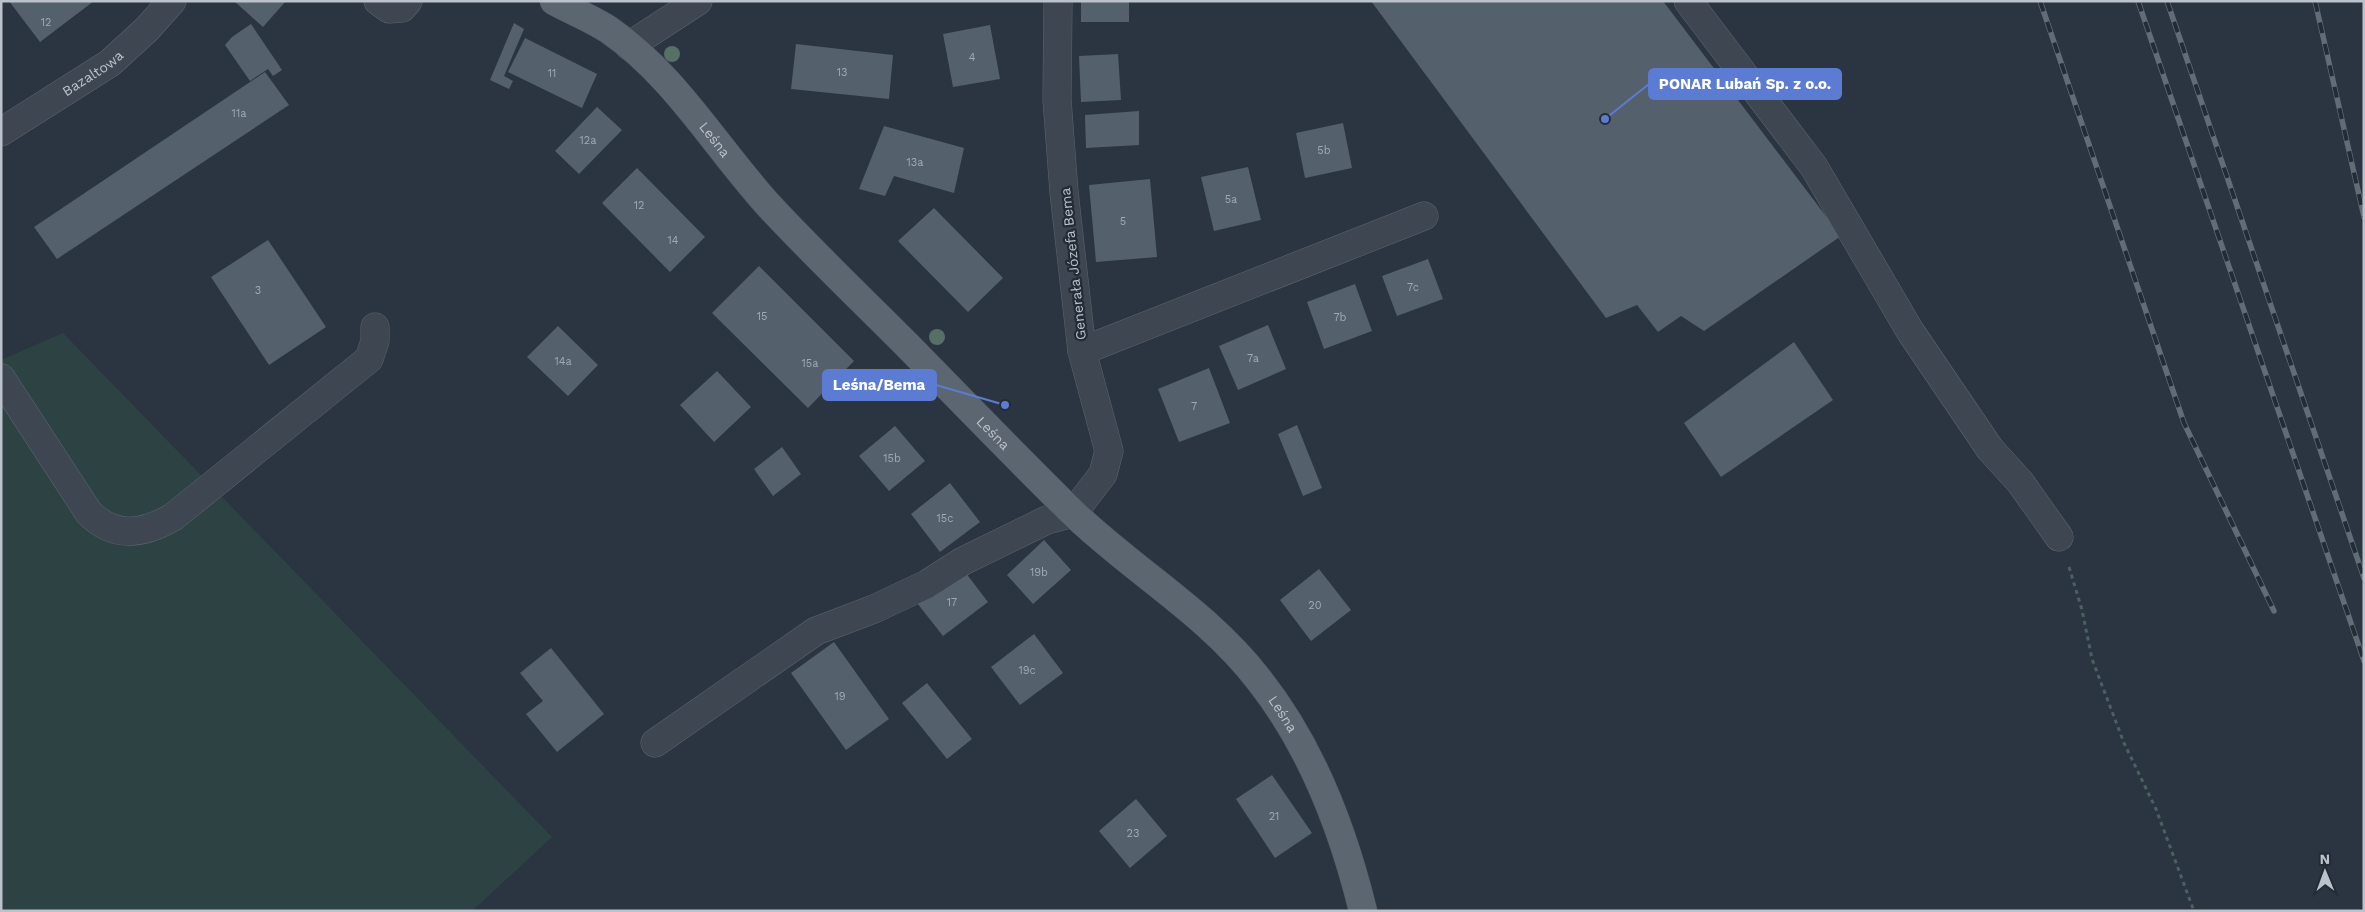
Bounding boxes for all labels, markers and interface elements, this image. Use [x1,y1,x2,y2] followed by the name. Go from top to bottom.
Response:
[41,16,51,29] house number: 12
[59,47,127,99] street label: Bazaltowa
[969,51,976,64] house number: 4
[837,66,847,79] house number: 13
[548,67,556,80] house number: 11
[1649,69,1841,99] callout: PONAR Lubań Sp. z o.o.
[1659,75,1831,93] text: PONAR Lubań Sp. z o.o.
[232,107,246,120] house number: 11a
[696,119,733,160] street label: Leśna
[580,134,596,147] house number: 12a
[1317,144,1331,157] house number: 5b
[907,156,923,169] house number: 13a
[1057,187,1089,341] street label: Generała Józefa Bema
[1225,193,1237,206] house number: 5a
[634,199,644,212] house number: 12
[1120,215,1126,228] house number: 5
[667,234,679,247] house number: 14
[1407,281,1419,294] house number: 7c
[255,284,261,297] house number: 3
[757,310,767,323] house number: 15
[1333,311,1347,324] house number: 7b
[1247,352,1259,365] house number: 7a
[554,355,572,368] house number: 14a
[802,357,818,370] house number: 15a
[823,370,936,400] callout: Leśna/Bema
[833,376,926,394] text: Leśna/Bema
[1191,400,1197,413] house number: 7
[973,413,1013,453] street label: Leśna
[883,452,901,465] house number: 15b
[937,512,953,525] house number: 15c
[1030,566,1048,579] house number: 19b
[947,596,957,609] house number: 17
[1308,599,1322,612] house number: 20
[1018,664,1036,677] house number: 19c
[834,690,846,703] house number: 19
[1265,693,1301,735] street label: Leśna
[1269,810,1279,823] house number: 21
[1127,827,1139,840] house number: 23
[2300,847,2350,897] north arrow
[2319,851,2330,867] text: N

